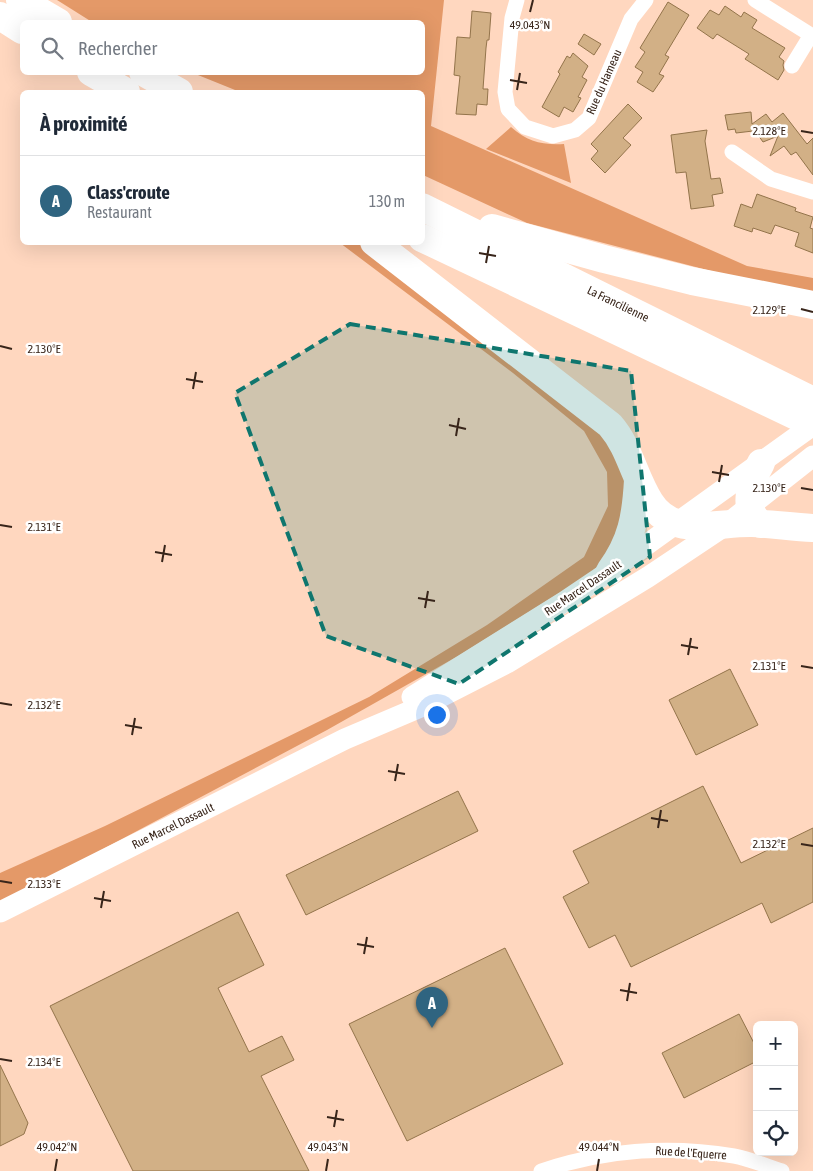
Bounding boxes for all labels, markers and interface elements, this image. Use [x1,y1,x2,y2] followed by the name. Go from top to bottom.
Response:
[510,18,550,32] text: 49.043°N
[20,20,425,75] search box
[38,34,66,62] icon: search
[78,37,157,59] text: Rechercher
[583,47,625,117] street label: Rue du Hameau
[40,111,128,135] text: À proximité
[752,124,786,138] text: 2.128°E
[87,181,170,203] text: Class'croute
[52,192,60,210] text: A
[369,192,405,210] text: 130 m
[87,203,152,221] text: Restaurant
[585,283,651,325] street label: La Francilienne
[752,303,786,317] text: 2.129°E
[27,342,61,356] text: 2.130°E
[752,481,786,495] text: 2.130°E
[27,520,61,534] text: 2.131°E
[542,557,624,619] street label: Rue Marcel Dassault
[752,659,786,673] text: 2.131°E
[27,698,61,712] text: 2.132°E
[424,702,450,728] your location
[130,800,217,852] street label: Rue Marcel Dassault
[752,837,786,851] text: 2.132°E
[27,877,61,891] text: 2.133°E
[416,987,448,1028] pin: A
[753,1021,798,1156] map controls
[753,1021,798,1066] button: +
[27,1055,61,1069] text: 2.134°E
[753,1066,798,1111] button: −
[753,1111,798,1156] button: locate
[37,1140,77,1154] text: 49.042°N
[308,1140,348,1154] text: 49.043°N
[579,1140,619,1154] text: 49.044°N
[655,1144,727,1162] street label: Rue de l'Equerre

